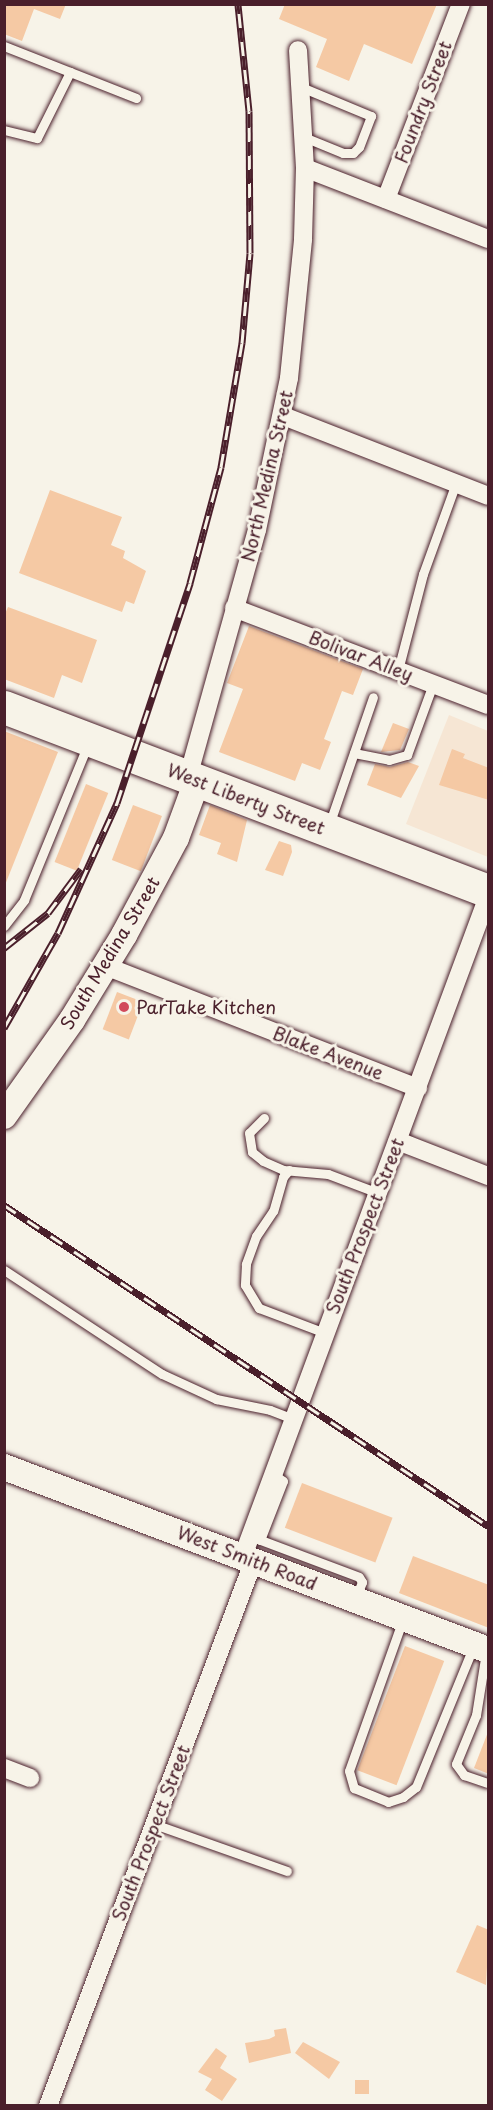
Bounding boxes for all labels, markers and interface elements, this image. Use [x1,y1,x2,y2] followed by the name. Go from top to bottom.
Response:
[390,38,456,166] street label: Foundry Street
[236,386,298,566] street label: North Medina Street
[306,626,416,686] street label: Bolivar Alley
[163,759,329,839] street label: West Liberty Street
[55,871,165,1035] street label: South Medina Street
[136,996,277,1018] place label: ParTake Kitchen
[117,1000,131,1014] marker: ParTake Kitchen
[270,1022,386,1084] street label: Blake Avenue
[321,1134,409,1318] street label: South Prospect Street
[174,1521,320,1595] street label: West Smith Road
[107,1741,195,1925] street label: South Prospect Street

